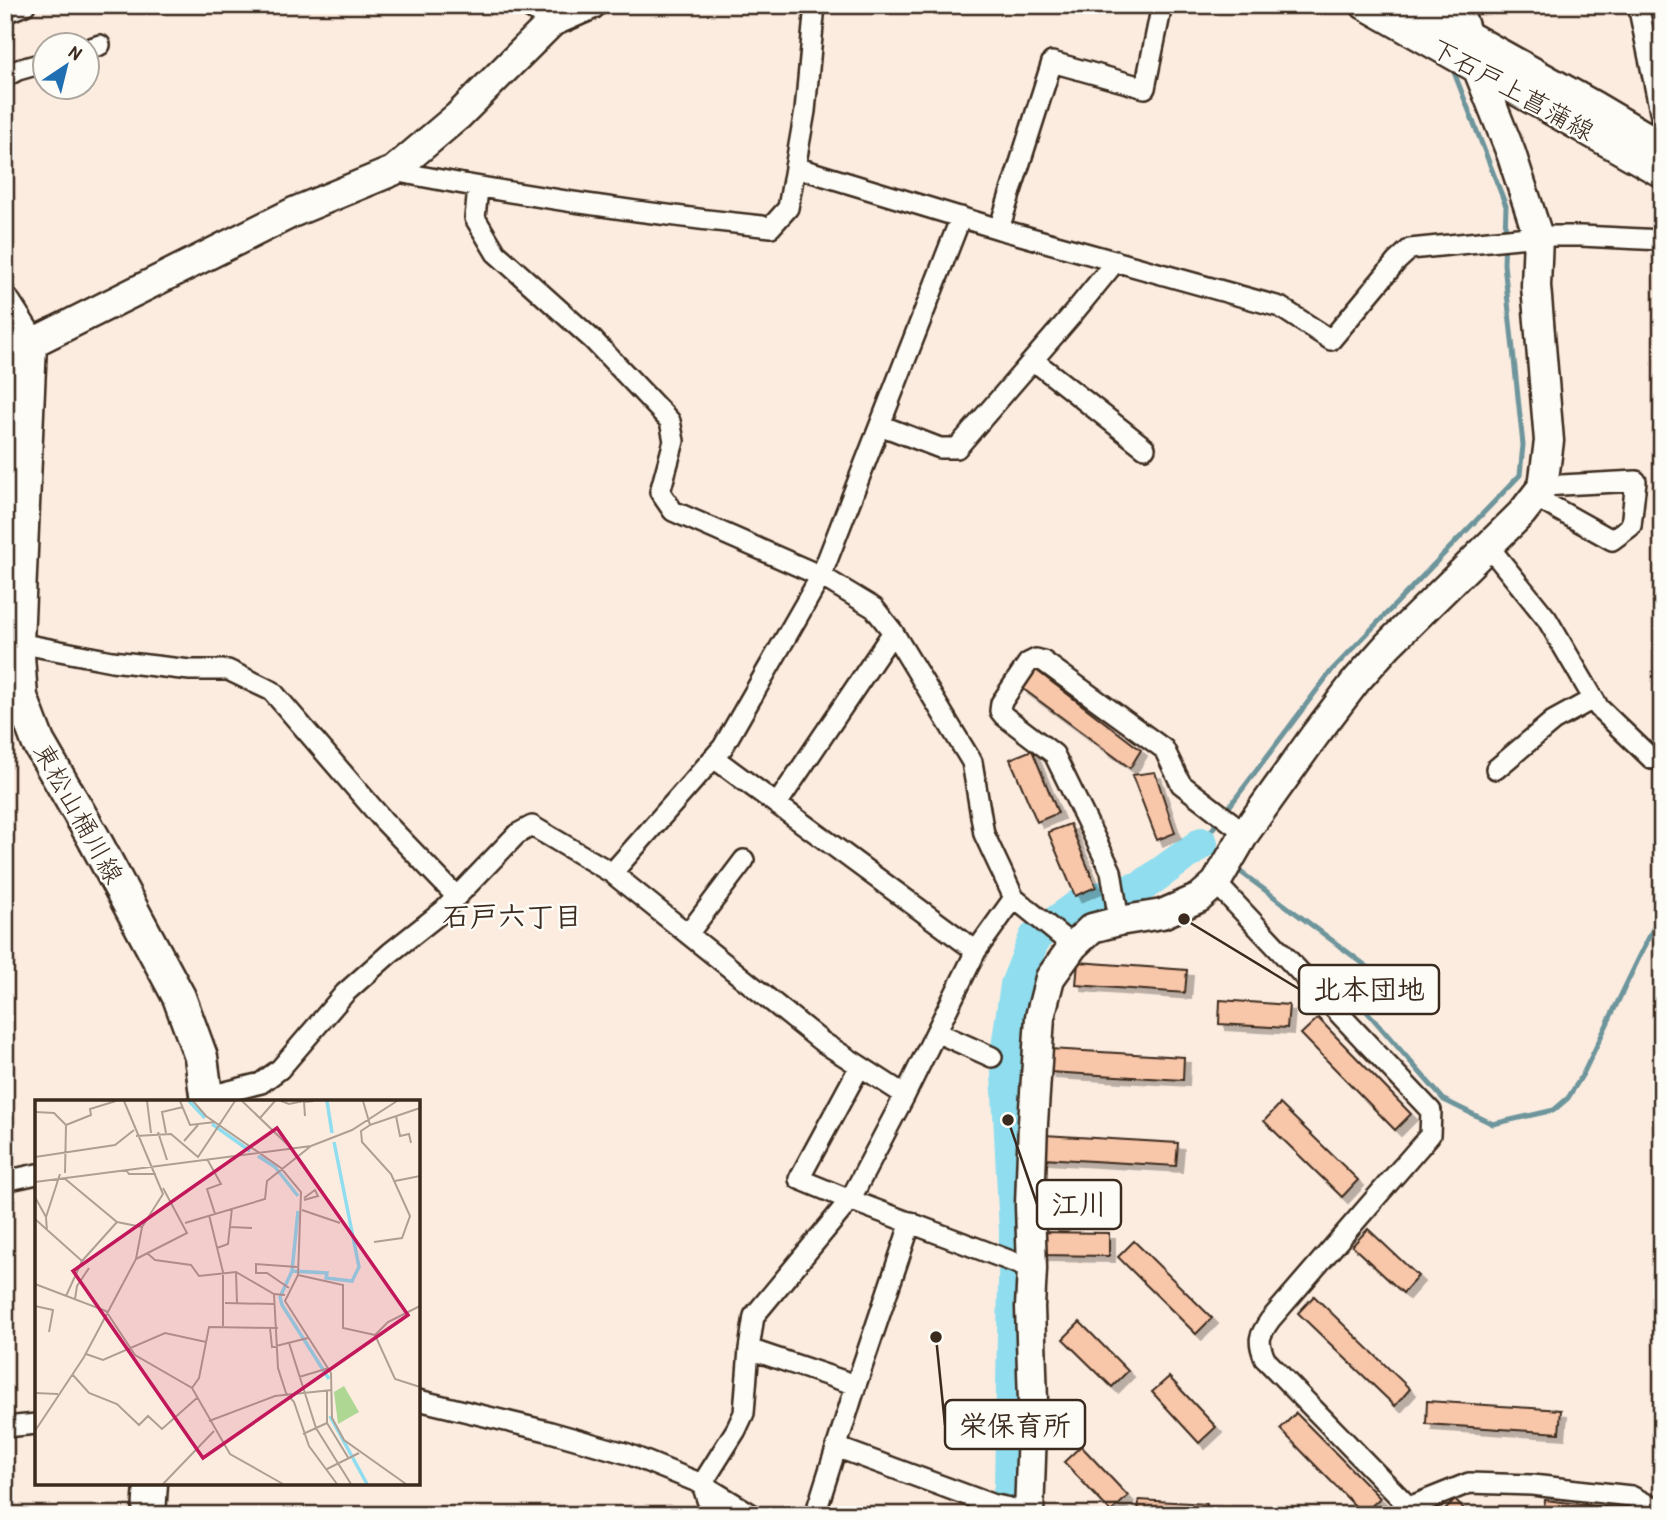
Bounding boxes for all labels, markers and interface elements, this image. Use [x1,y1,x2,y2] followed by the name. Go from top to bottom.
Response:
[1425,30,1601,148] street label: 下石戸上菖蒲線
[32,32,102,102] north arrow
[64,39,87,66] text: N
[26,736,132,890] street label: 東松山桶川線
[442,897,582,935] district label: 石戸六丁目
[1299,965,1439,1014] callout: 北本団地
[1313,970,1425,1008] text: 北本団地
[35,1100,420,1485] inset map
[1037,1180,1121,1229] callout: 江川
[1051,1185,1107,1223] text: 江川
[945,1400,1085,1449] callout: 栄保育所
[959,1406,1071,1444] text: 栄保育所

